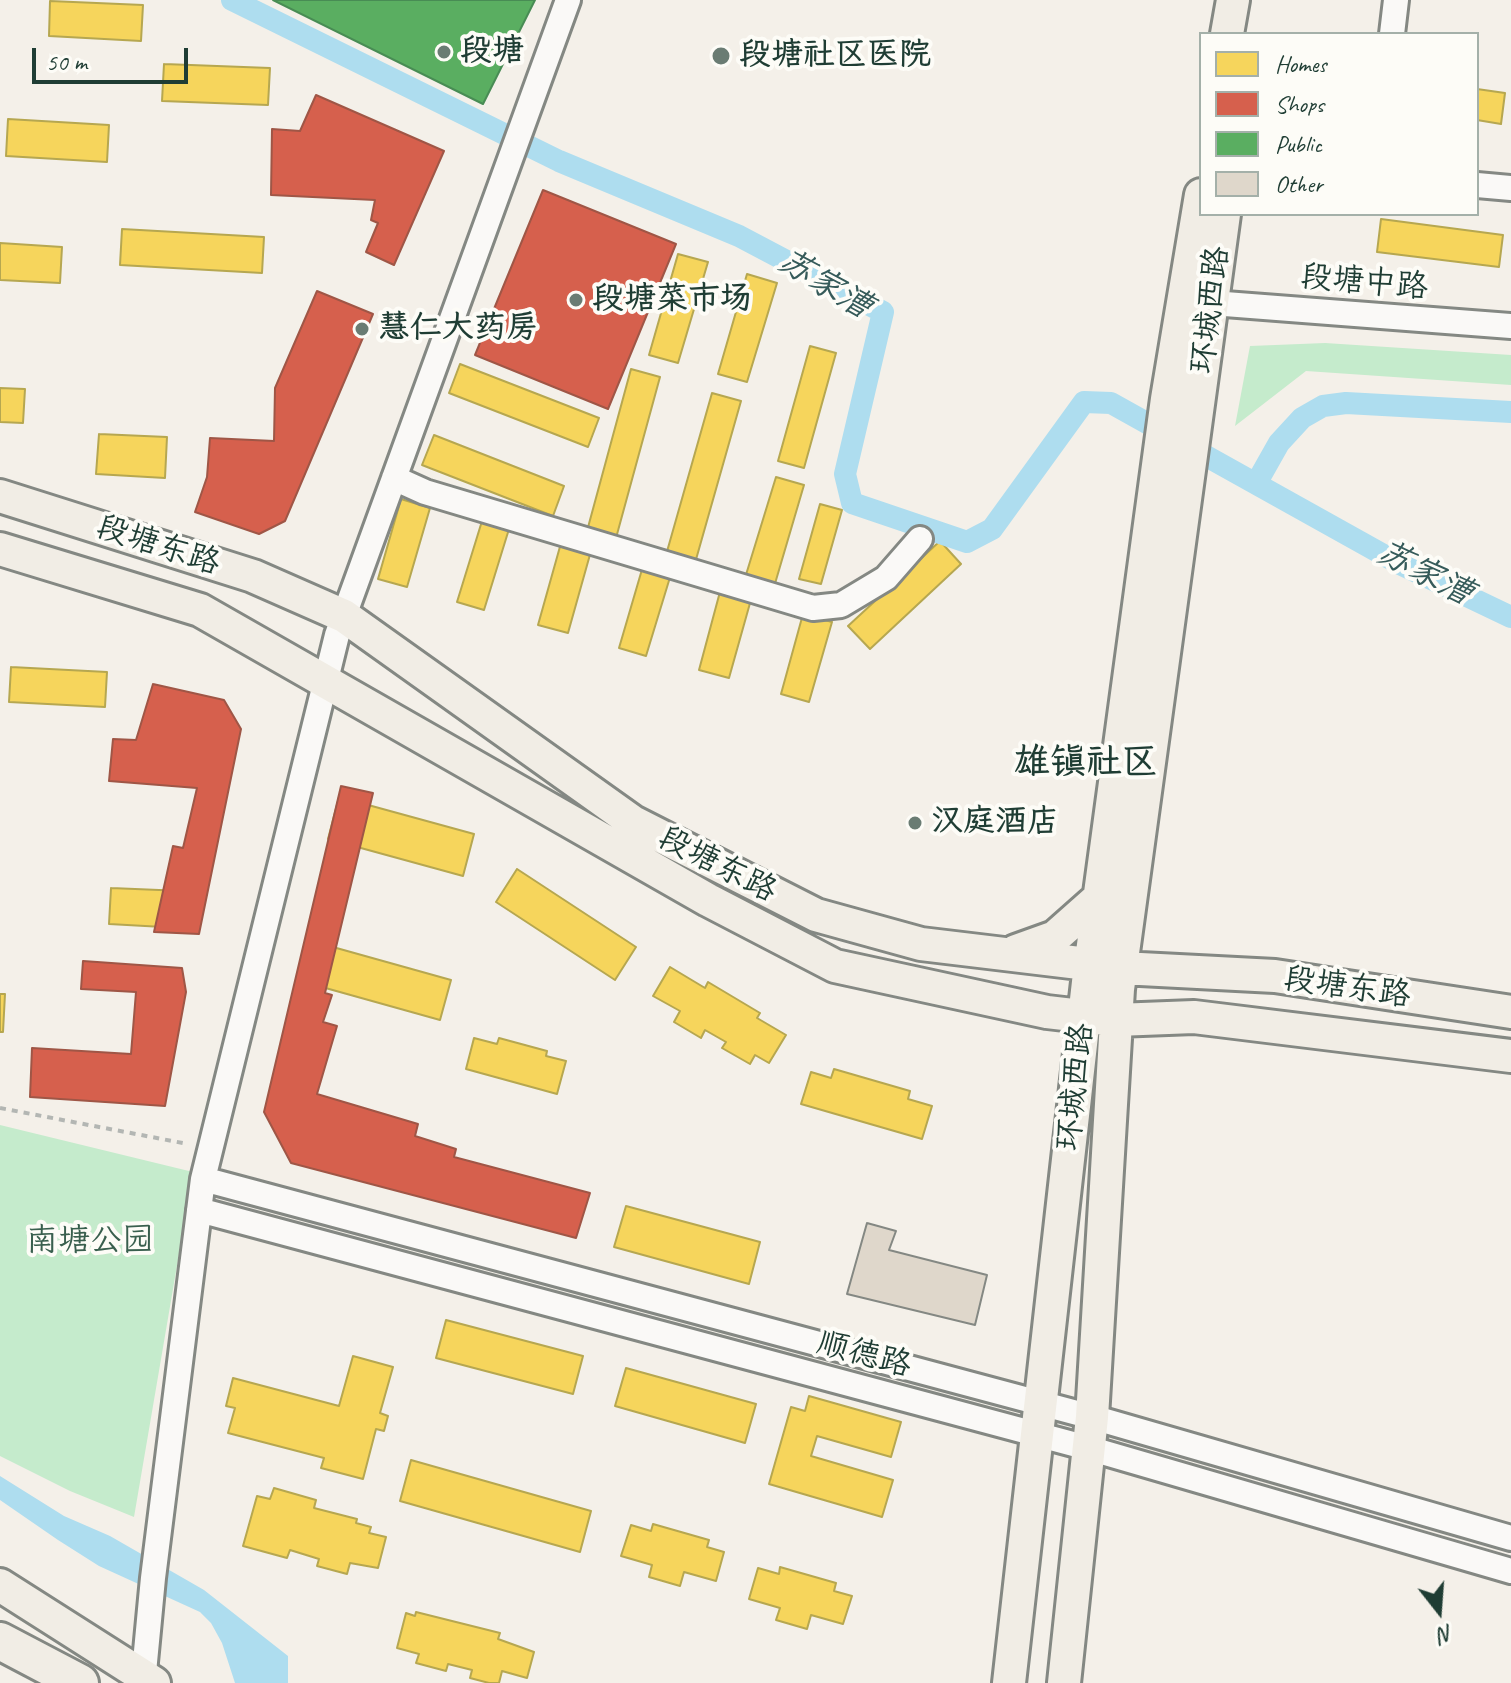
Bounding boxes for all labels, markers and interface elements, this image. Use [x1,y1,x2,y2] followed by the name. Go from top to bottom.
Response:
[36,32,192,82] scale bar
[1199,32,1479,216] legend
[460,33,524,71] place label: 段塘
[739,37,931,75] place label: 段塘社区医院
[435,43,453,61] marker: 段塘
[710,45,732,67] marker: 段塘社区医院
[46,47,87,77] text: 50 m
[1275,49,1326,79] text: Homes
[1275,89,1324,119] text: Shops
[1275,129,1322,159] text: Public
[1275,169,1323,199] text: Other
[771,241,879,329] water label: 苏家漕
[1184,244,1238,376] street label: 环城西路
[1299,258,1429,308] street label: 段塘中路
[592,281,752,319] place label: 段塘菜市场
[567,291,585,309] marker: 段塘菜市场
[378,310,538,348] place label: 慧仁大药房
[353,320,371,338] marker: 慧仁大药房
[91,508,225,584] street label: 段塘东路
[1370,533,1480,615] water label: 苏家漕
[1014,742,1158,786] district label: 雄镇社区
[931,804,1059,842] place label: 汉庭酒店
[906,814,924,832] marker: 汉庭酒店
[651,819,783,911] street label: 段塘东路
[1281,960,1413,1016] street label: 段塘东路
[1050,1021,1102,1153] street label: 环城西路
[26,1223,154,1261] park label: 南塘公园
[813,1324,915,1386] street label: 顺德路
[1399,1571,1479,1651] north arrow
[1435,1619,1457,1649] text: N

